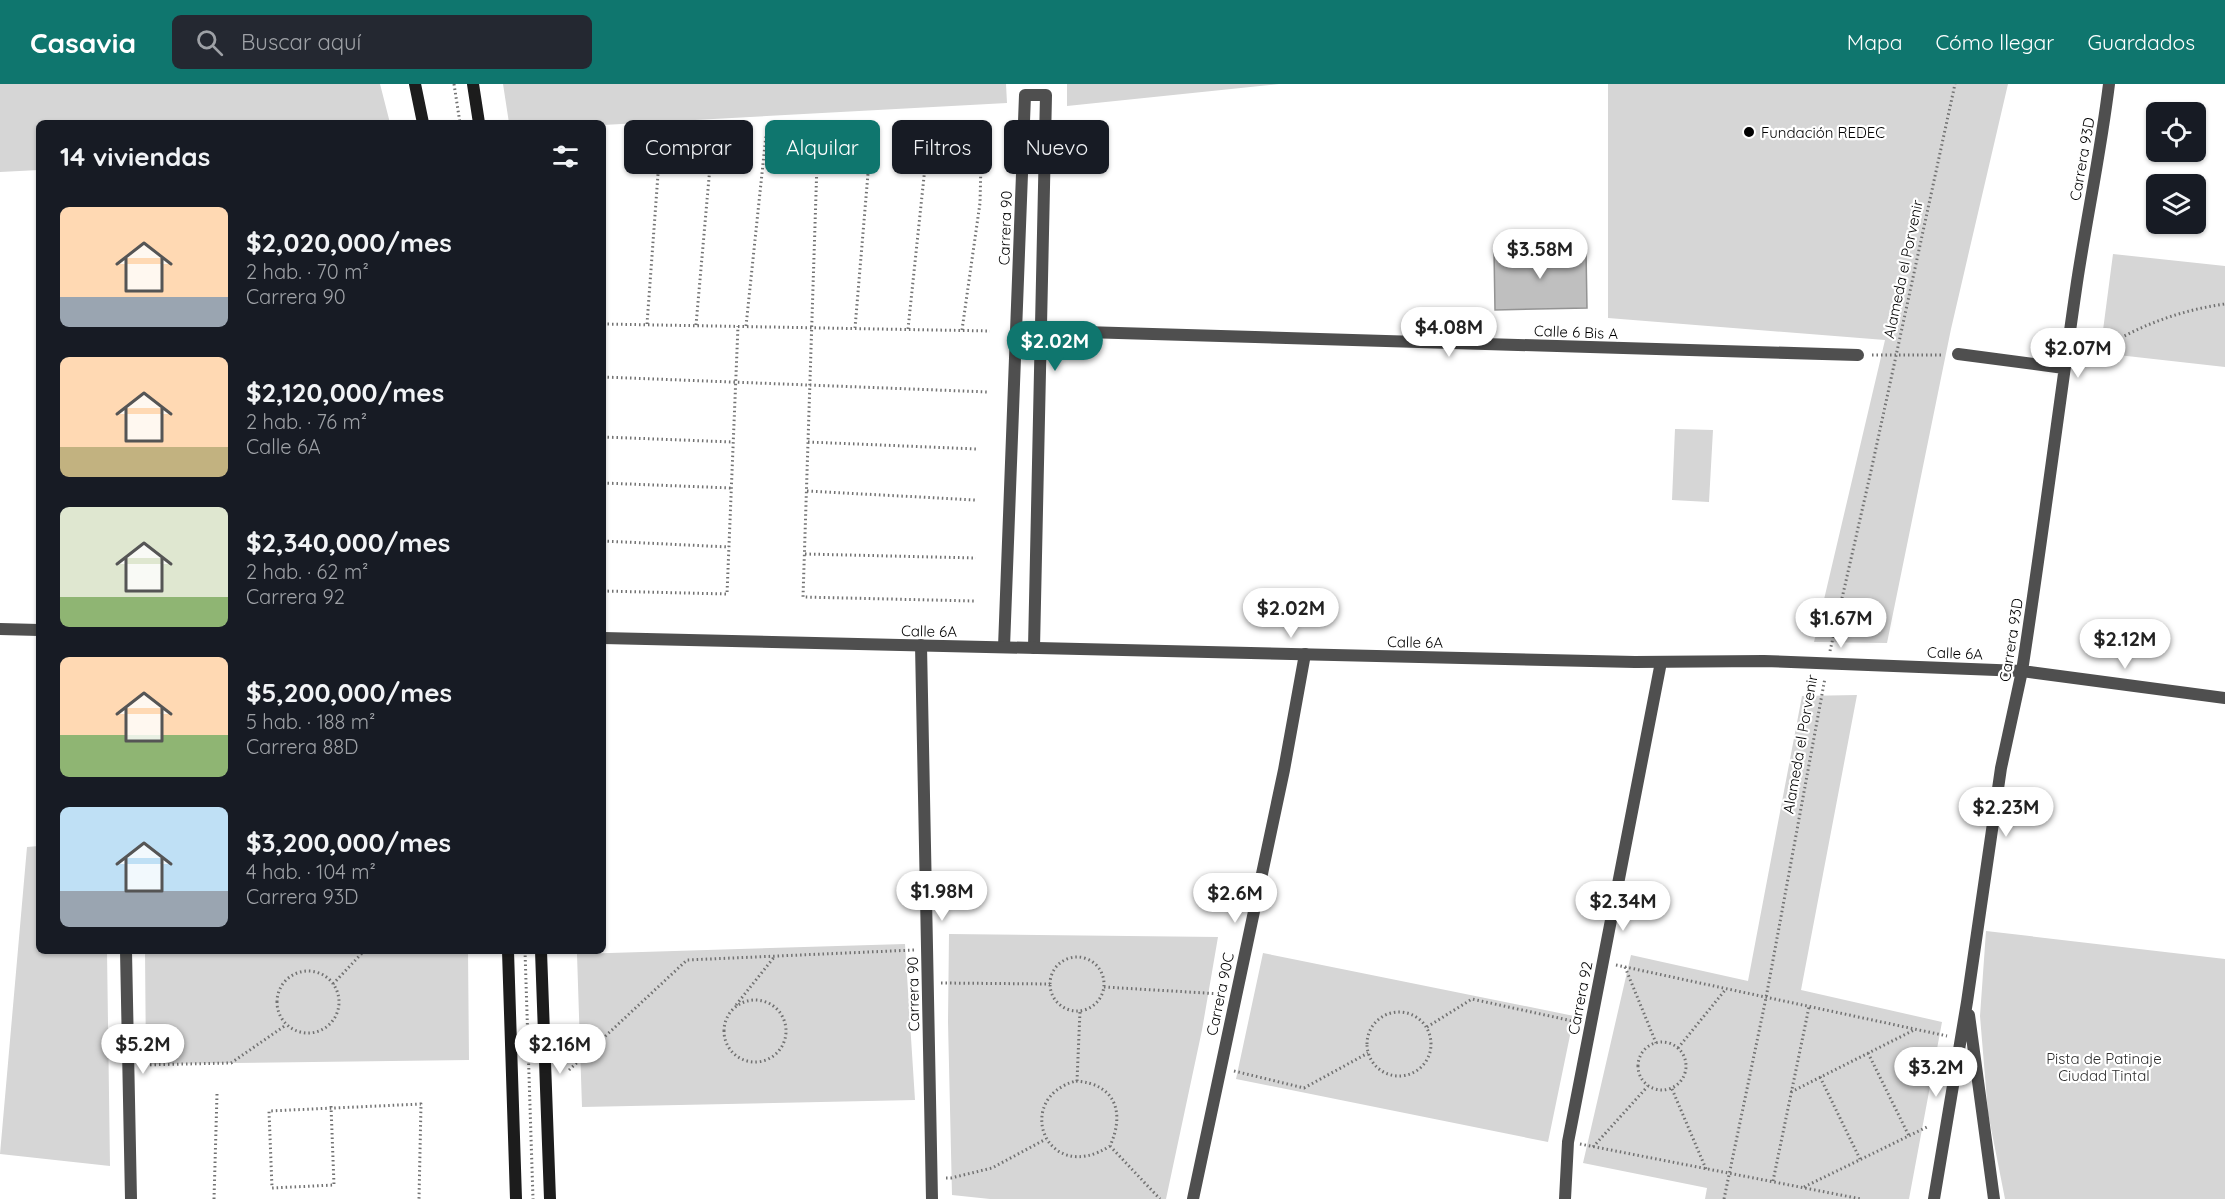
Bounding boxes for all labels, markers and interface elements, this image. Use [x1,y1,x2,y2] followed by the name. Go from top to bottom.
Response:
[172,15,592,69] search box
[30,25,136,60] text: Casavia
[193,26,226,59] icon: search
[241,28,361,56] text: Buscar aquí
[1847,29,1902,55] text: Mapa
[1935,29,2054,55] text: Cómo llegar
[2087,29,2195,55] text: Guardados
[2146,102,2206,234] map controls
[2146,102,2206,162] button: locate
[2065,116,2099,202] street label: Carrera 93D
[624,120,753,174] chip: Comprar
[765,120,880,174] chip: Alquilar
[892,120,992,174] chip: Filtros
[1004,120,1109,174] chip: Nuevo
[1761,123,1885,142] place label: Fundación REDEC
[1742,125,1756,139] marker: Fundación REDEC
[60,140,210,173] text: 14 viviendas
[549,140,582,173] icon: filters
[2146,174,2206,234] button: layers
[994,190,1016,266] street label: Carrera 90
[1879,198,1927,340] street label: Alameda el Porvenir
[246,226,452,259] text: $2,020,000/mes
[1491,229,1589,280] pin: $3.58M
[108,231,180,303] icon: home
[1507,236,1573,261] text: $3.58M
[246,259,369,284] text: 2 hab. · 70 m²
[246,284,346,309] text: Carrera 90
[1400,307,1498,358] pin: $4.08M
[1415,314,1483,339] text: $4.08M
[1006,321,1104,372] pin: $2.02M
[1534,321,1619,343] street label: Calle 6 Bis A
[1021,328,1089,353] text: $2.02M
[2029,328,2127,379] pin: $2.07M
[2044,335,2112,360] text: $2.07M
[246,376,444,409] text: $2,120,000/mes
[108,381,180,453] icon: home
[246,409,367,434] text: 2 hab. · 76 m²
[246,434,321,459] text: Calle 6A
[246,526,450,559] text: $2,340,000/mes
[108,531,180,603] icon: home
[246,559,368,584] text: 2 hab. · 62 m²
[246,584,345,609] text: Carrera 92
[1242,588,1340,639] pin: $2.02M
[1257,595,1325,620] text: $2.02M
[1995,597,2027,683] street label: Carrera 93D
[1792,598,1890,649] pin: $1.67M
[1809,605,1873,630] text: $1.67M
[2076,619,2174,670] pin: $2.12M
[901,621,957,641] street label: Calle 6A
[2094,626,2156,651] text: $2.12M
[1387,632,1443,652] street label: Calle 6A
[1927,643,1984,663] street label: Calle 6A
[1778,673,1822,815] street label: Alameda el Porvenir
[246,676,452,709] text: $5,200,000/mes
[108,681,180,753] icon: home
[246,709,375,734] text: 5 hab. · 188 m²
[246,734,358,759] text: Carrera 88D
[1957,787,2055,838] pin: $2.23M
[1973,794,2039,819] text: $2.23M
[246,826,451,859] text: $3,200,000/mes
[108,831,180,903] icon: home
[246,859,376,884] text: 4 hab. · 104 m²
[893,871,991,922] pin: $1.98M
[1193,873,1277,924] pin: $2.6M
[910,878,974,903] text: $1.98M
[1207,880,1263,905] text: $2.6M
[1574,881,1672,932] pin: $2.34M
[246,884,359,909] text: Carrera 93D
[1589,888,1657,913] text: $2.34M
[1202,951,1238,1037] street label: Carrera 90C
[903,956,923,1031] street label: Carrera 90
[1564,960,1596,1036] street label: Carrera 92
[101,1024,185,1075] pin: $5.2M
[511,1024,609,1075] pin: $2.16M
[115,1031,171,1056] text: $5.2M
[529,1031,591,1056] text: $2.16M
[1894,1047,1978,1098] pin: $3.2M
[2046,1049,2162,1085] park label: Pista de Patinaje Ciudad Tintal
[1908,1054,1964,1079] text: $3.2M

